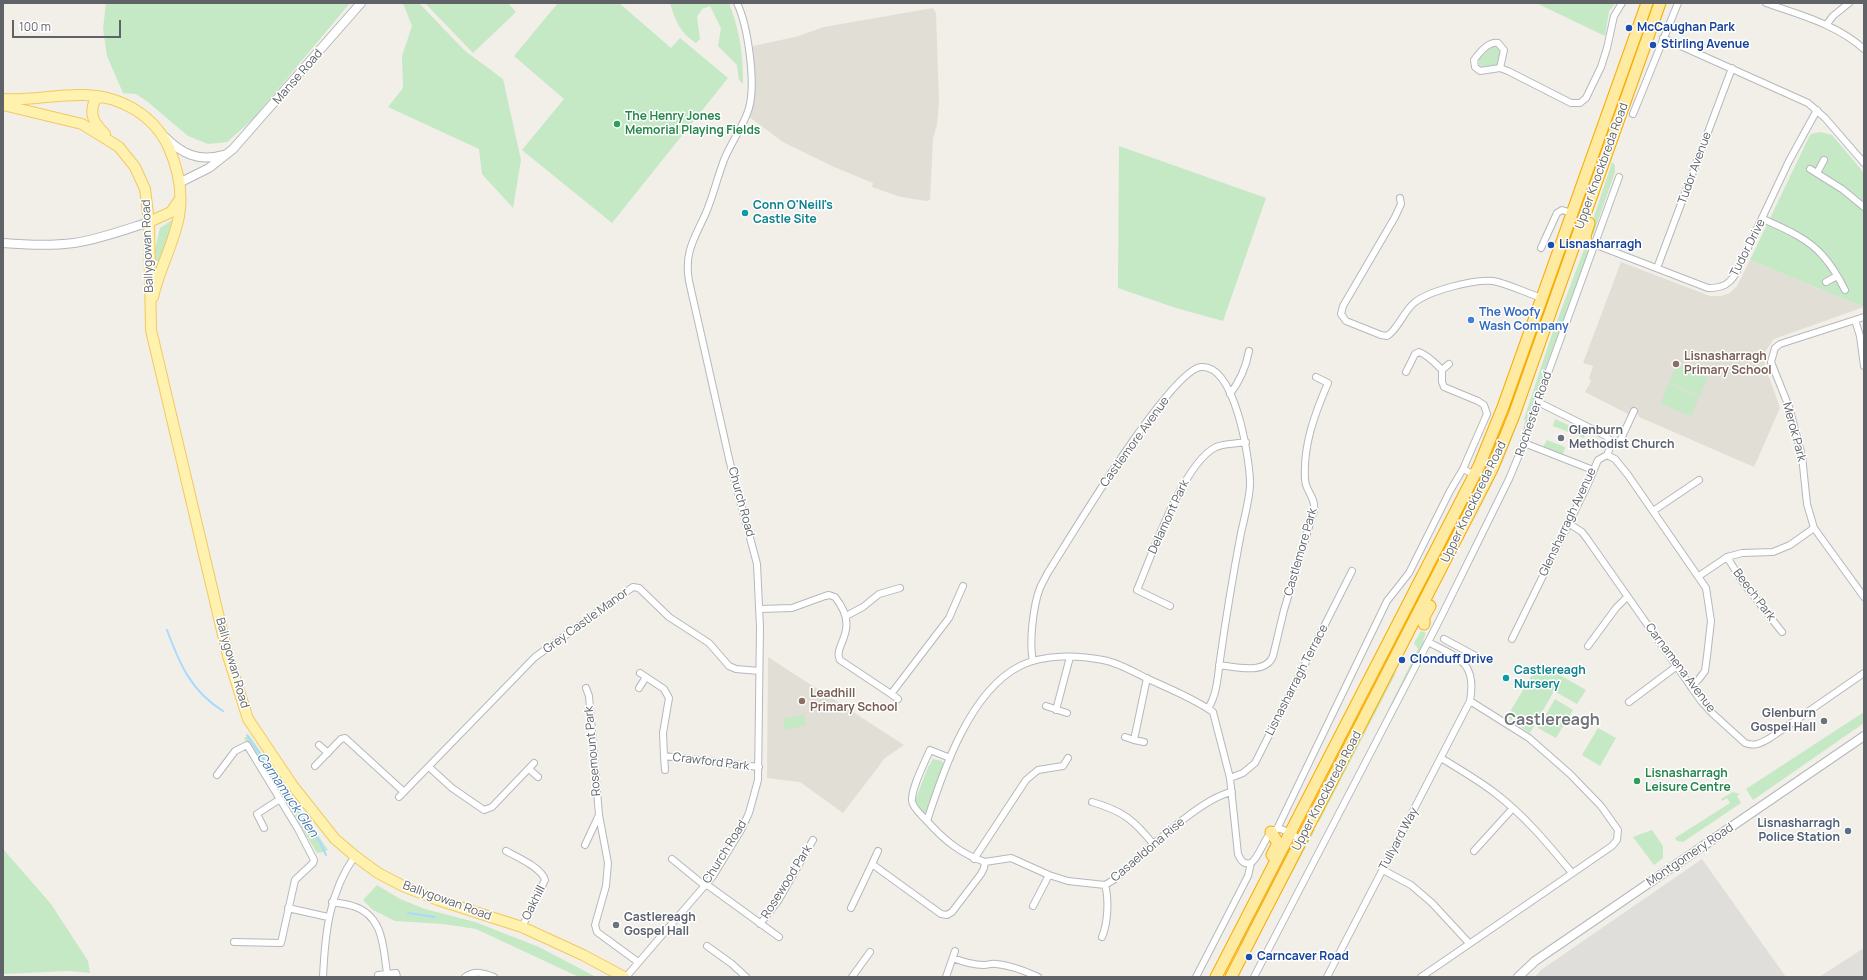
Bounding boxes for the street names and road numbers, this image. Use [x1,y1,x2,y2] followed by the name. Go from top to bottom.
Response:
[270,47,326,107] street label: Manse Road
[1572,101,1632,231] street label: Upper Knockbreda Road
[1675,130,1715,206] street label: Tudor Avenue
[139,199,157,293] street label: Ballygowan Road
[1727,217,1769,279] street label: Tudor Drive
[1513,370,1555,458] street label: Rochester Road
[1097,394,1173,490] street label: Castlemore Avenue
[1779,401,1809,463] street label: Merok Park
[1438,439,1510,565] street label: Upper Knockbreda Road
[1537,465,1599,579] street label: Glensharragh Avenue
[725,466,757,538] street label: Church Road
[1146,478,1192,556] street label: Delamont Park
[1282,506,1320,598] street label: Castlemore Park
[1730,566,1778,624] street label: Beech Park
[540,585,632,657] street label: Grey Castle Manor
[212,616,252,710] street label: Ballygowan Road
[1642,621,1718,715] street label: Carnamena Avenue
[1263,622,1331,738] street label: Lisnasharragh Terrace
[582,705,604,797] street label: Rosemount Park
[1289,729,1365,853] street label: Upper Knockbreda Road
[672,750,750,774] street label: Crawford Park
[1376,805,1422,873] street label: Tullyard Way
[1108,815,1188,885] street label: Casaeldona Rise
[700,818,750,886] street label: Church Road
[1644,821,1736,889] street label: Montgomery Road
[759,842,815,922] street label: Rosewood Park
[401,878,493,924] street label: Ballygowan Road
[519,883,549,923] street label: Oakhill

